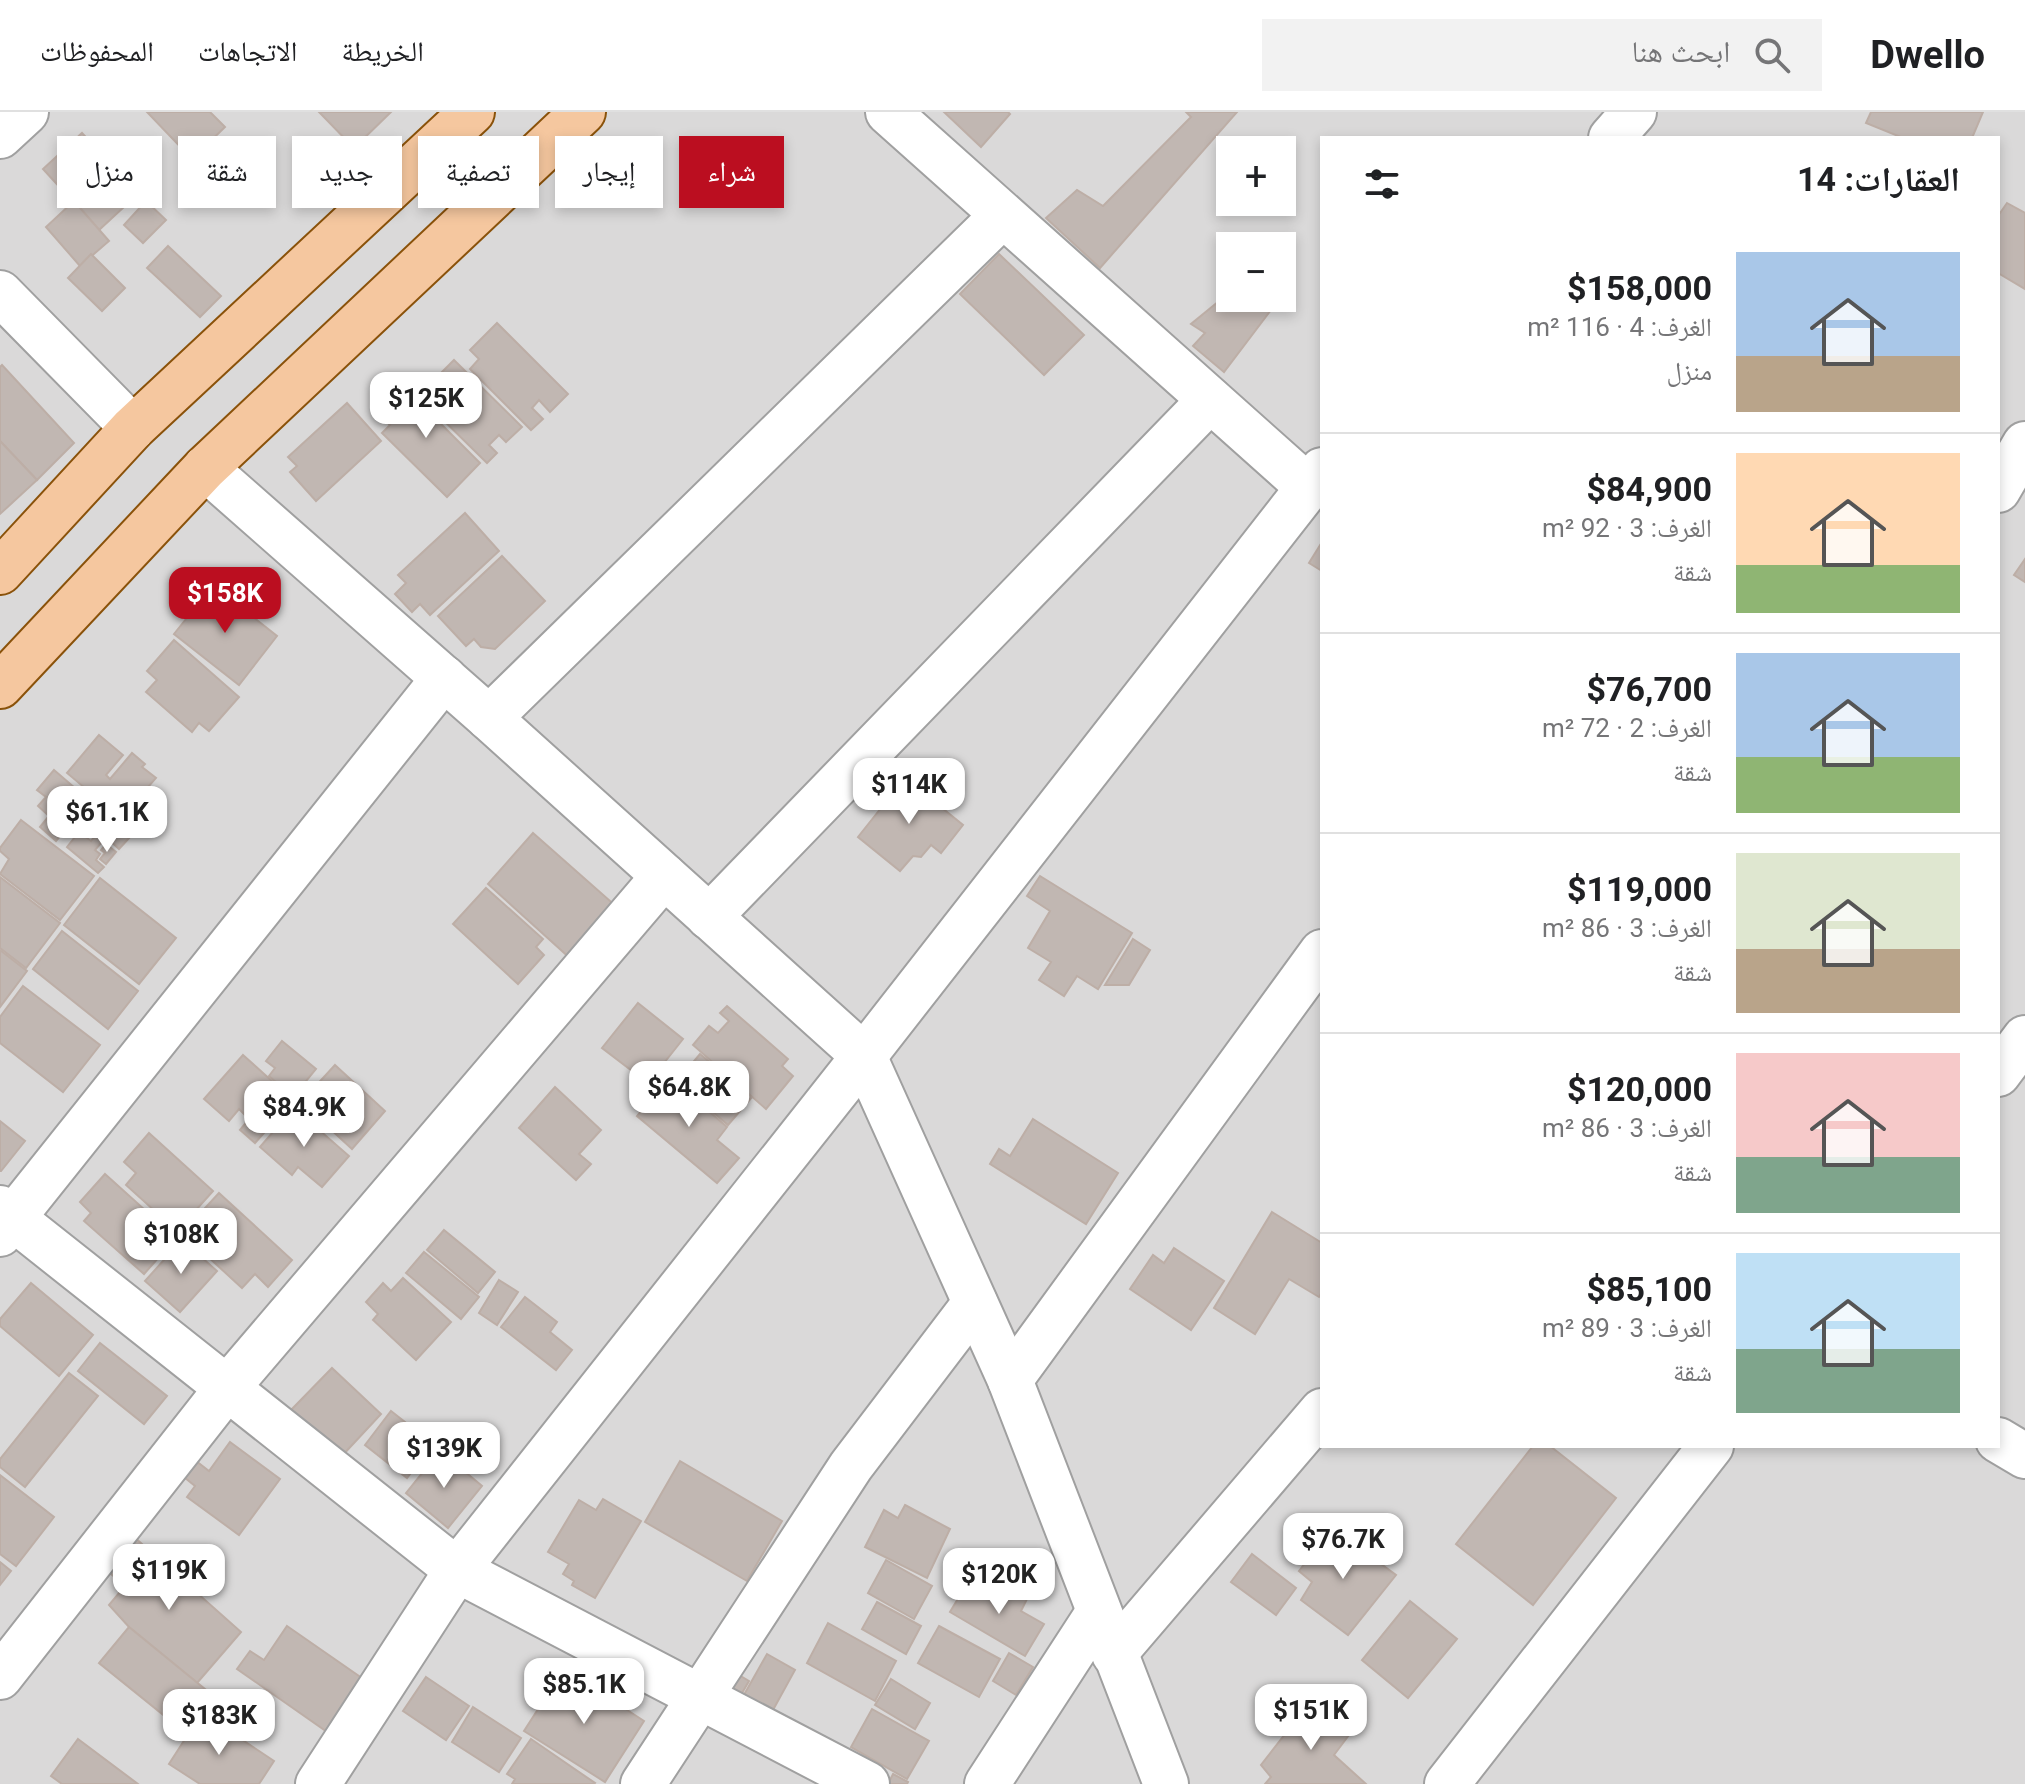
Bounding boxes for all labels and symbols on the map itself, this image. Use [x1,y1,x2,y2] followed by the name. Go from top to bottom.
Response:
[370,372,482,440] pin: $125K
[169,567,281,635] pin: $158K
[853,758,965,826] pin: $114K
[42,786,172,854] pin: $61.1K
[624,1061,754,1129] pin: $64.8K
[239,1081,369,1149] pin: $84.9K
[125,1208,237,1276] pin: $108K
[388,1422,500,1490] pin: $139K
[1278,1513,1408,1581] pin: $76.7K
[113,1544,225,1612] pin: $119K
[943,1548,1055,1616] pin: $120K
[519,1658,649,1726] pin: $85.1K
[1255,1684,1367,1752] pin: $151K
[163,1689,275,1757] pin: $183K

